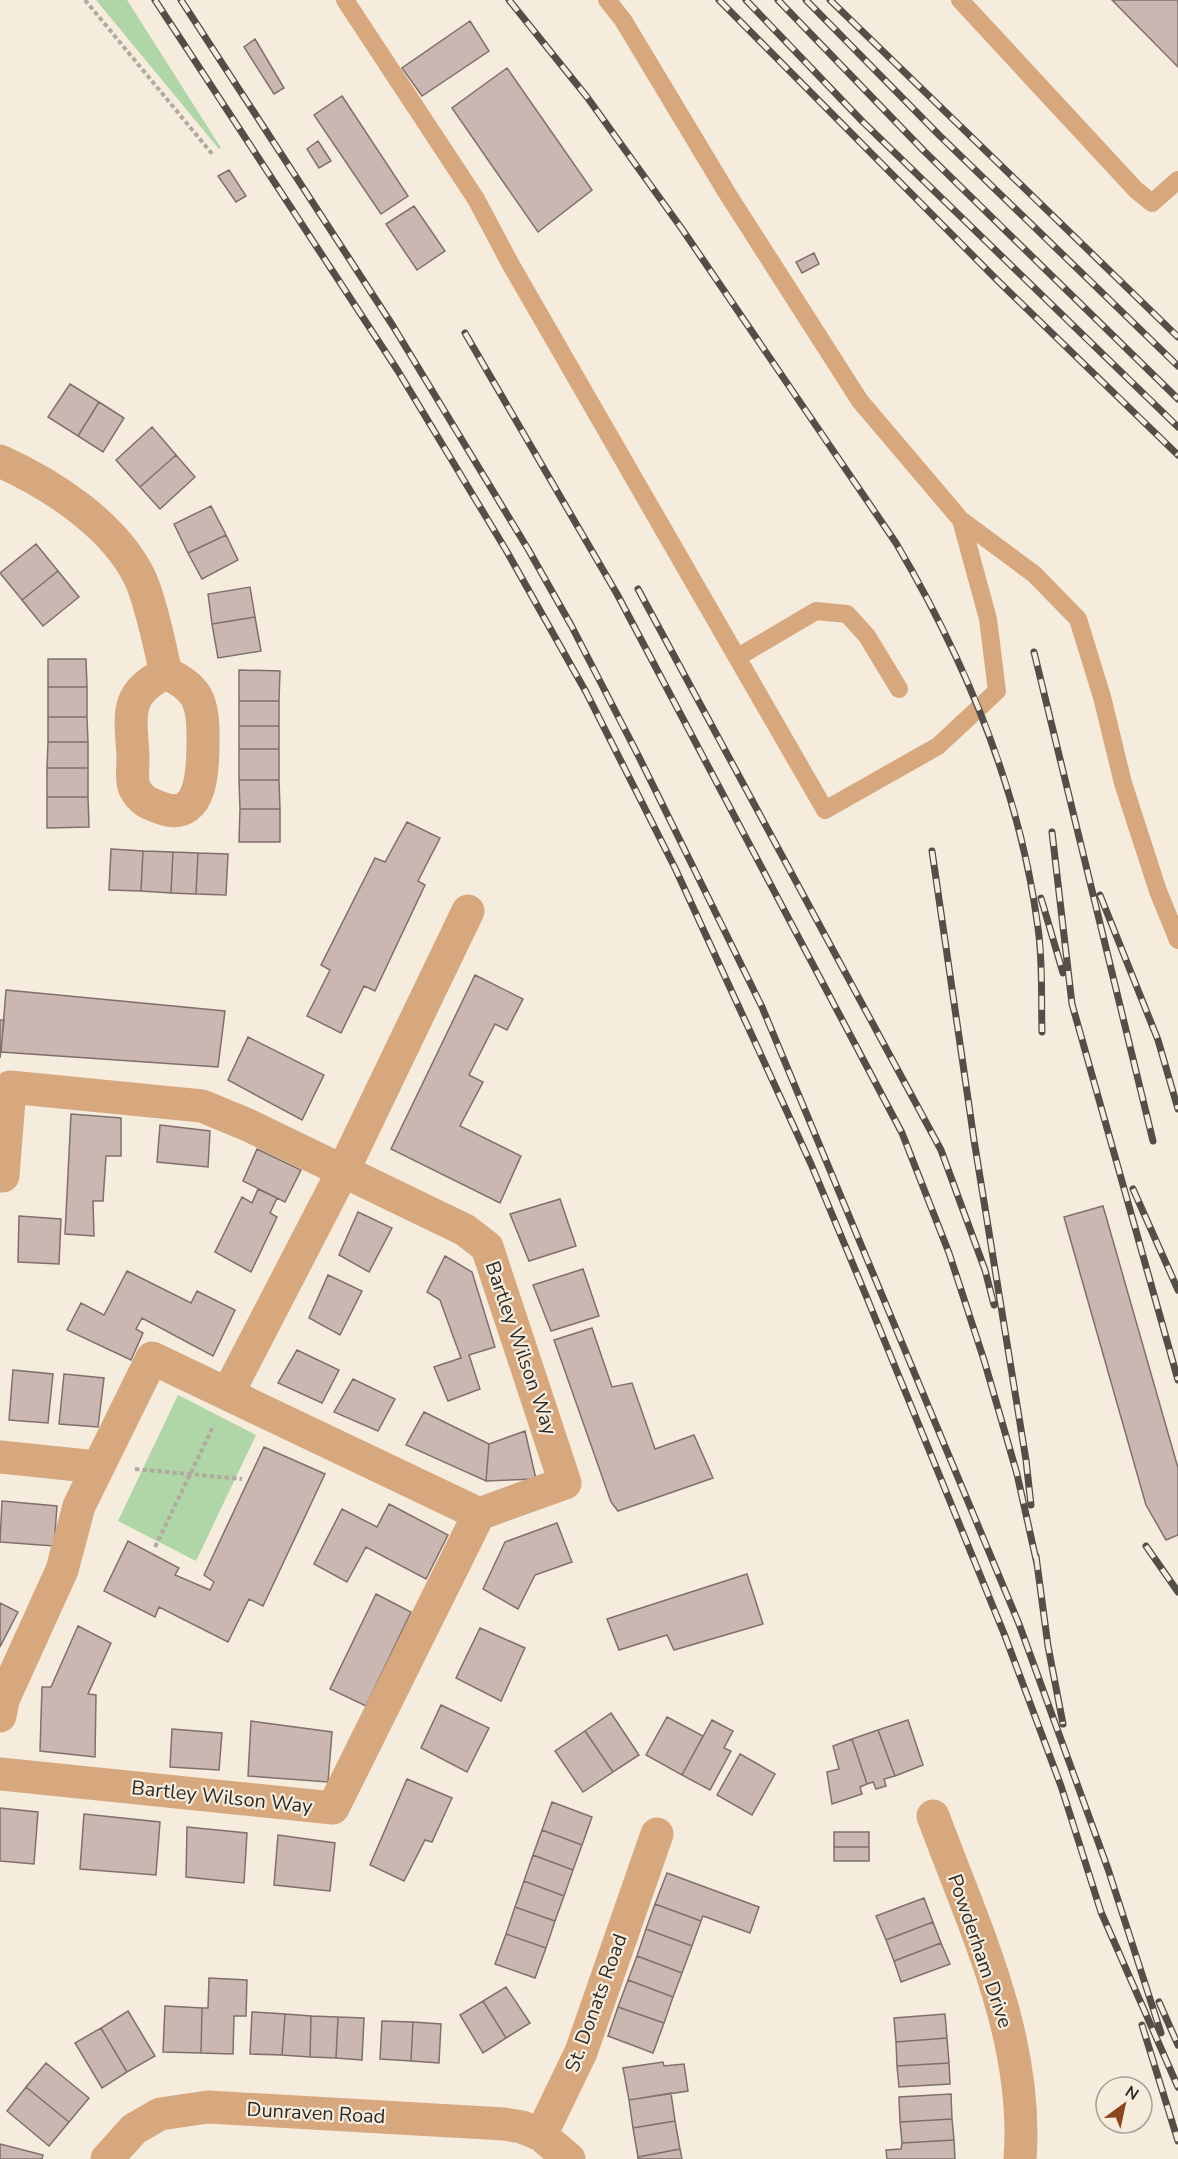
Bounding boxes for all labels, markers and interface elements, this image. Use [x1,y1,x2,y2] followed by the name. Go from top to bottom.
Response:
[479,1258,564,1439] street label: Bartley Wilson Way
[130,1774,315,1820] street label: Bartley Wilson Way
[941,1870,1019,2032] street label: Powderham Drive
[558,1930,634,2076] street label: St. Donats Road
[1094,2075,1154,2135] north arrow
[1121,2081,1143,2106] text: N
[246,2096,386,2130] street label: Dunraven Road

